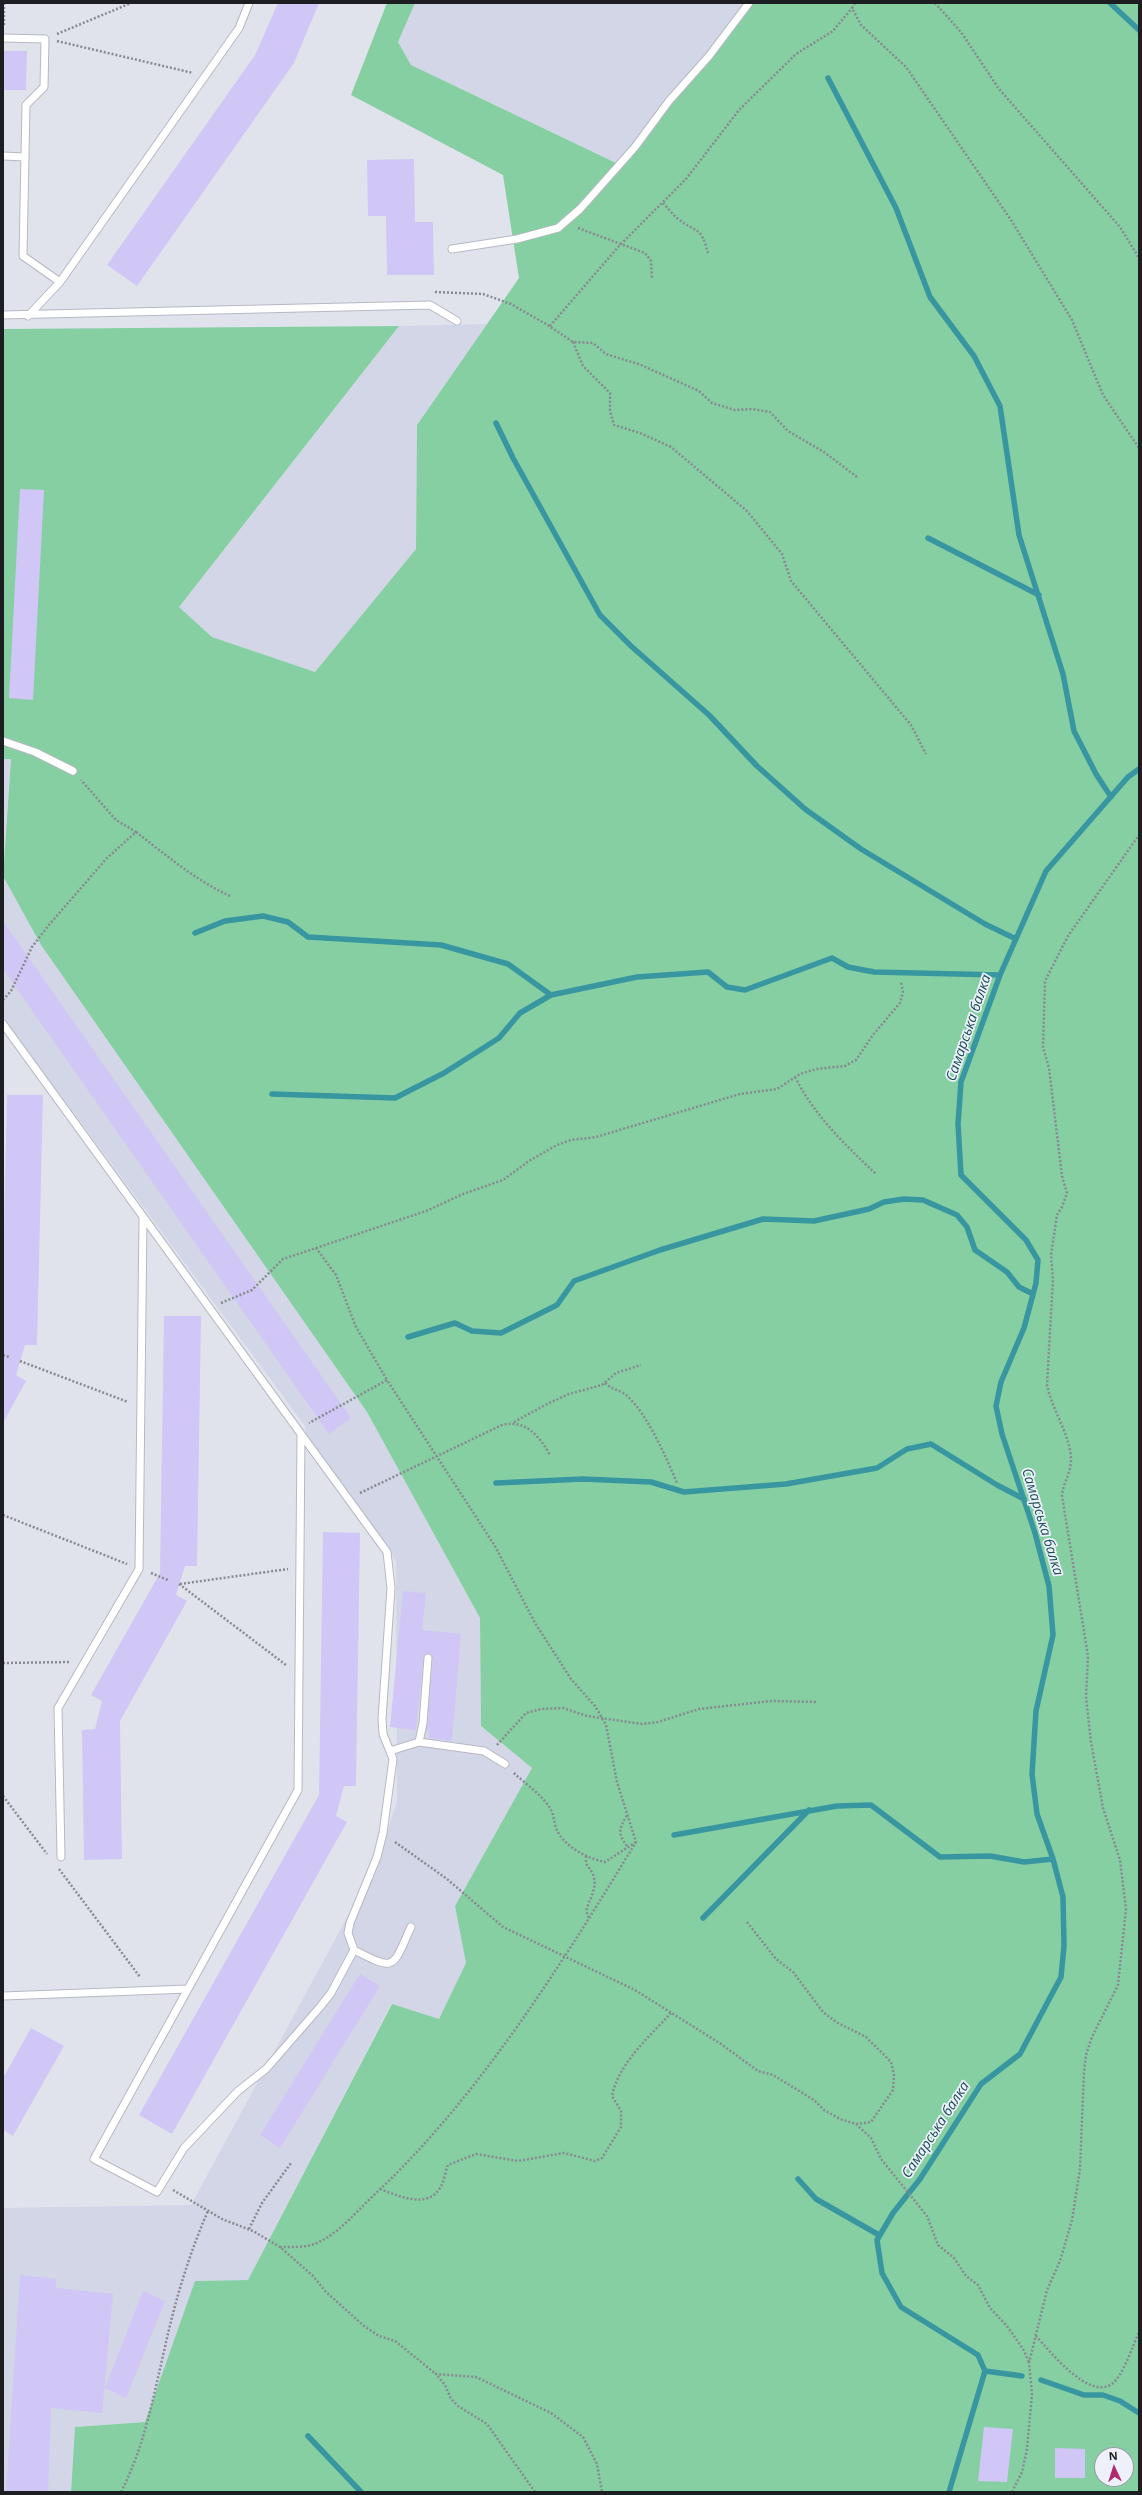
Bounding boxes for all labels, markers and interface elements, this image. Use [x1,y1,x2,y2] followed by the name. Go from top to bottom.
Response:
[943,973,995,1083] water label: Самарська балка
[1018,1466,1066,1578] water label: Самарська балка
[899,2079,973,2181] water label: Самарська балка
[1094,2447,1134,2487] north arrow
[1108,2448,1118,2463] text: N

